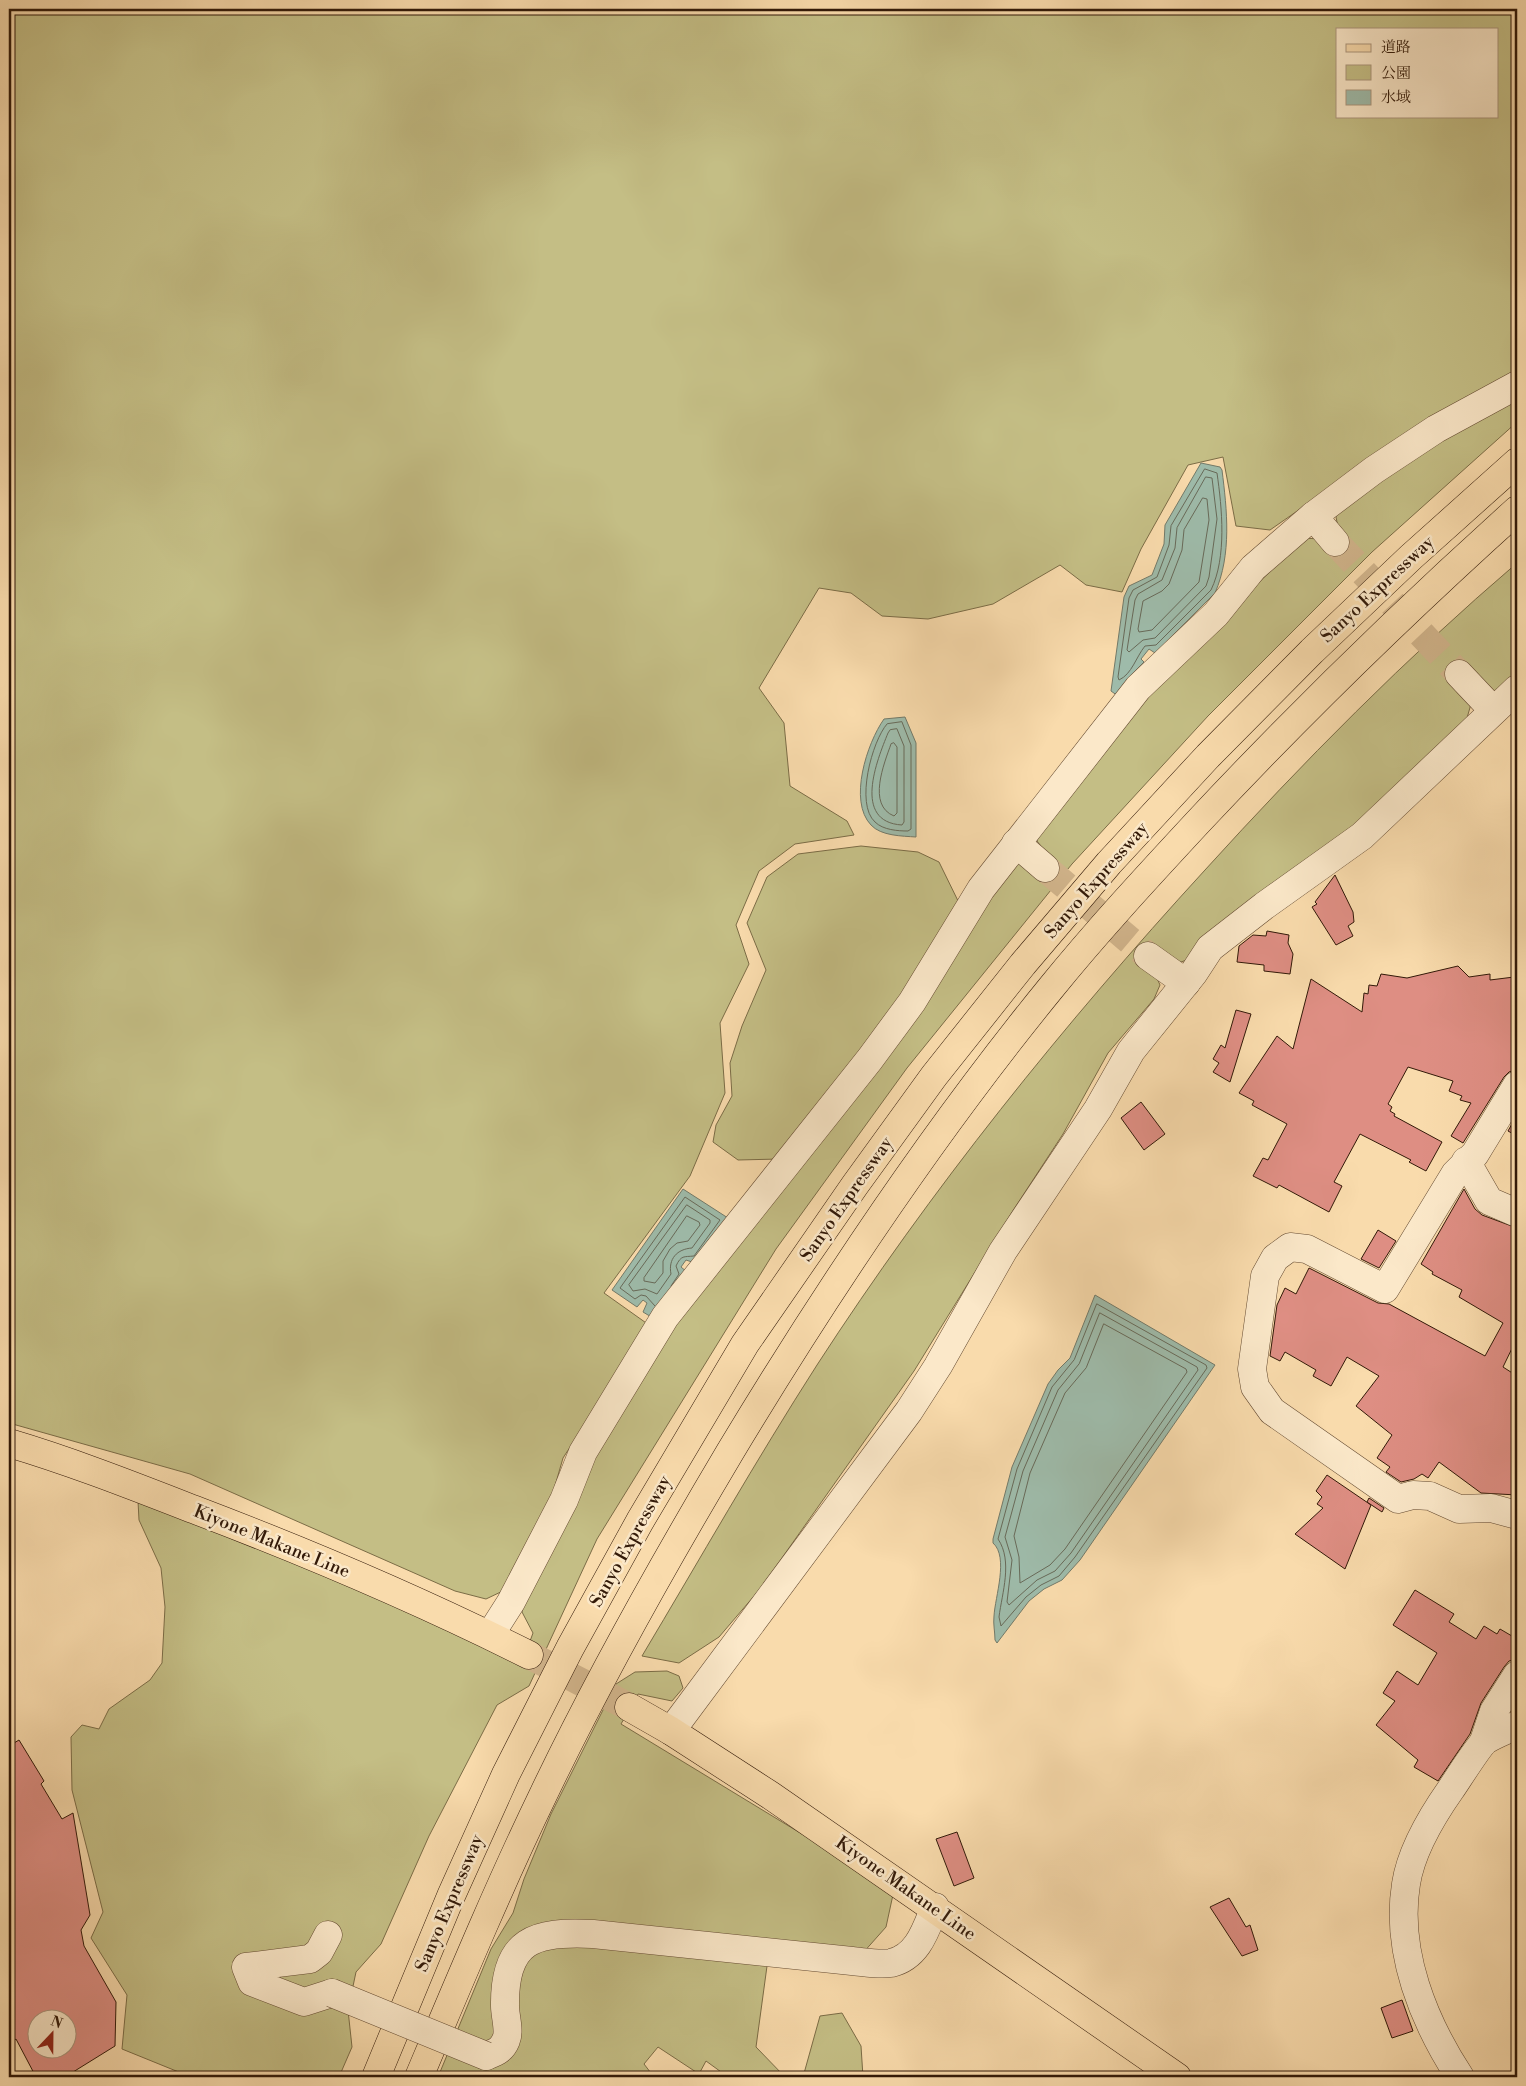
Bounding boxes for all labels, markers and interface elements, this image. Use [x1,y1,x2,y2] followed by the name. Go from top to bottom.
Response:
[1336,28,1498,118] legend
[1381,38,1411,57] text: 道路
[1381,64,1411,83] text: 公園
[1381,88,1411,107] text: 水域
[1316,531,1439,648] street label: Sanyo Expressway
[1039,817,1154,943] street label: Sanyo Expressway
[795,1132,898,1266] street label: Sanyo Expressway
[585,1471,676,1611] street label: Sanyo Expressway
[190,1500,353,1583] street label: Kiyone Makane Line
[410,1831,489,1975] street label: Sanyo Expressway
[831,1831,980,1946] street label: Kiyone Makane Line
[28,2008,78,2058] north arrow
[48,2012,65,2033] text: N

